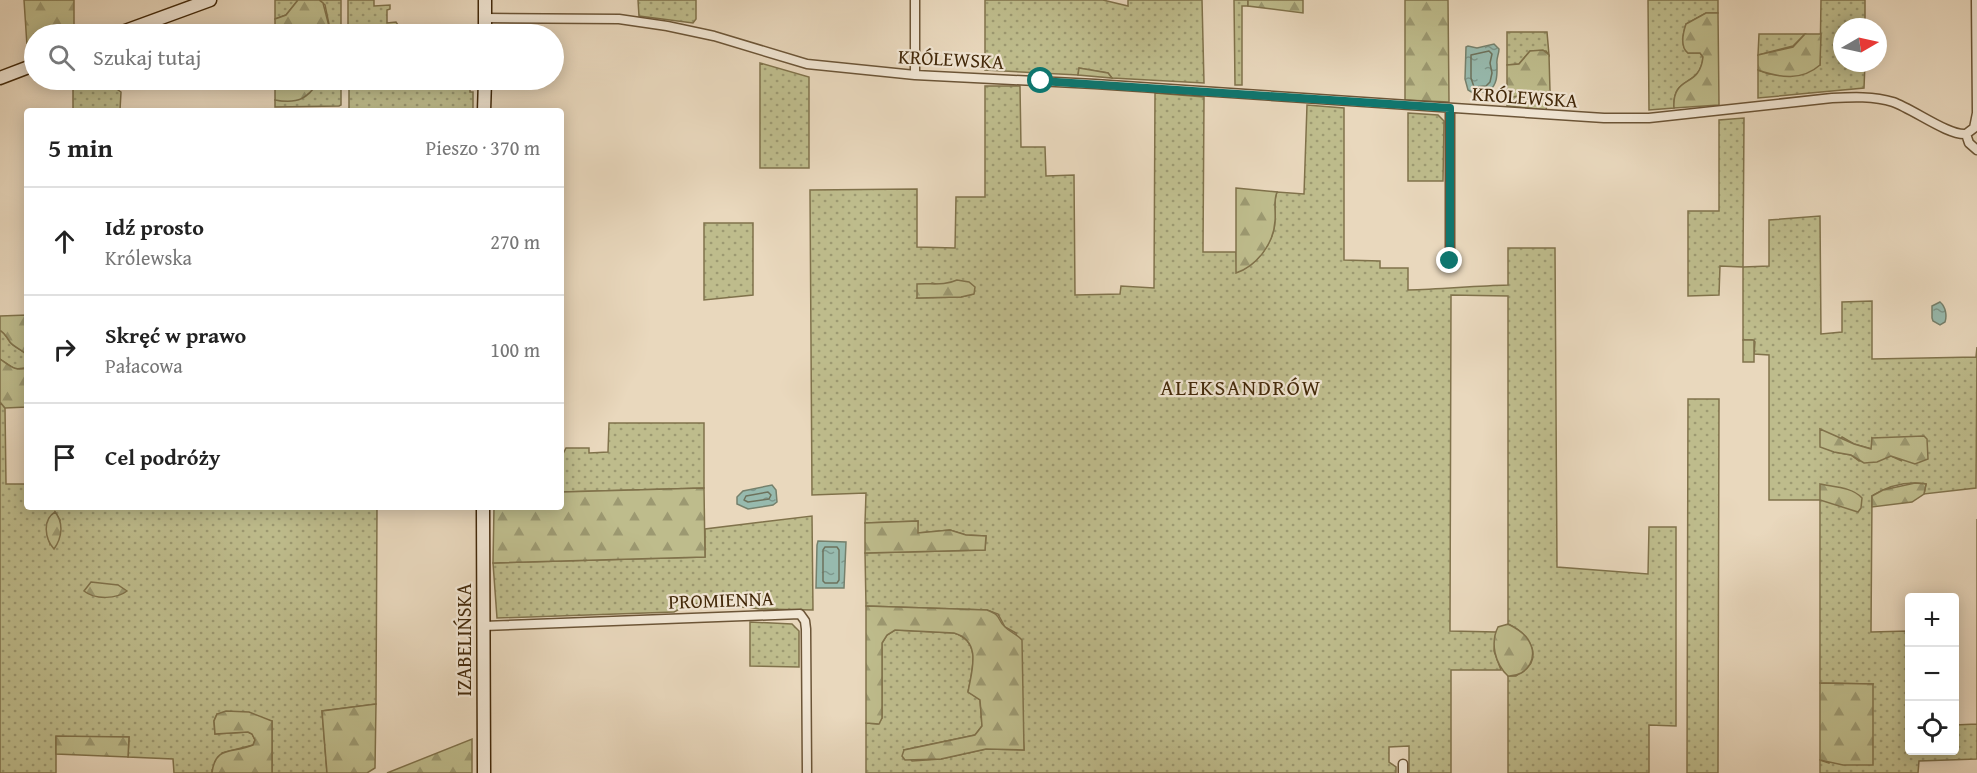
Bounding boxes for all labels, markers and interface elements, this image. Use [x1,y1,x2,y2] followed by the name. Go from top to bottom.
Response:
[1833,18,1887,72] north arrow
[24,24,564,90] search box
[45,41,78,74] icon: search
[93,41,201,73] text: Szukaj tutaj
[897,41,1005,76] street label: KRÓLEWSKA
[1027,67,1053,93] route start
[1471,78,1579,115] street label: KRÓLEWSKA
[48,128,113,167] text: 5 min
[426,133,540,162] text: Pieszo · 370 m
[105,211,204,243] text: Idź prosto
[48,225,81,258] icon: ahead
[490,227,540,256] text: 270 m
[105,243,192,272] text: Królewska
[1436,247,1462,273] route end
[105,319,246,351] text: Skręć w prawo
[48,333,81,366] icon: right
[490,335,540,364] text: 100 m
[105,351,183,380] text: Pałacowa
[1160,371,1322,403] district label: ALEKSANDRÓW
[48,441,81,474] icon: arrive
[105,441,220,473] text: Cel podróży
[449,583,478,697] street label: IZABELIŃSKA
[668,583,774,616] street label: PROMIENNA
[1905,593,1959,755] map controls
[1905,593,1959,647] button: +
[1905,647,1959,701] button: −
[1905,701,1959,755] button: locate

